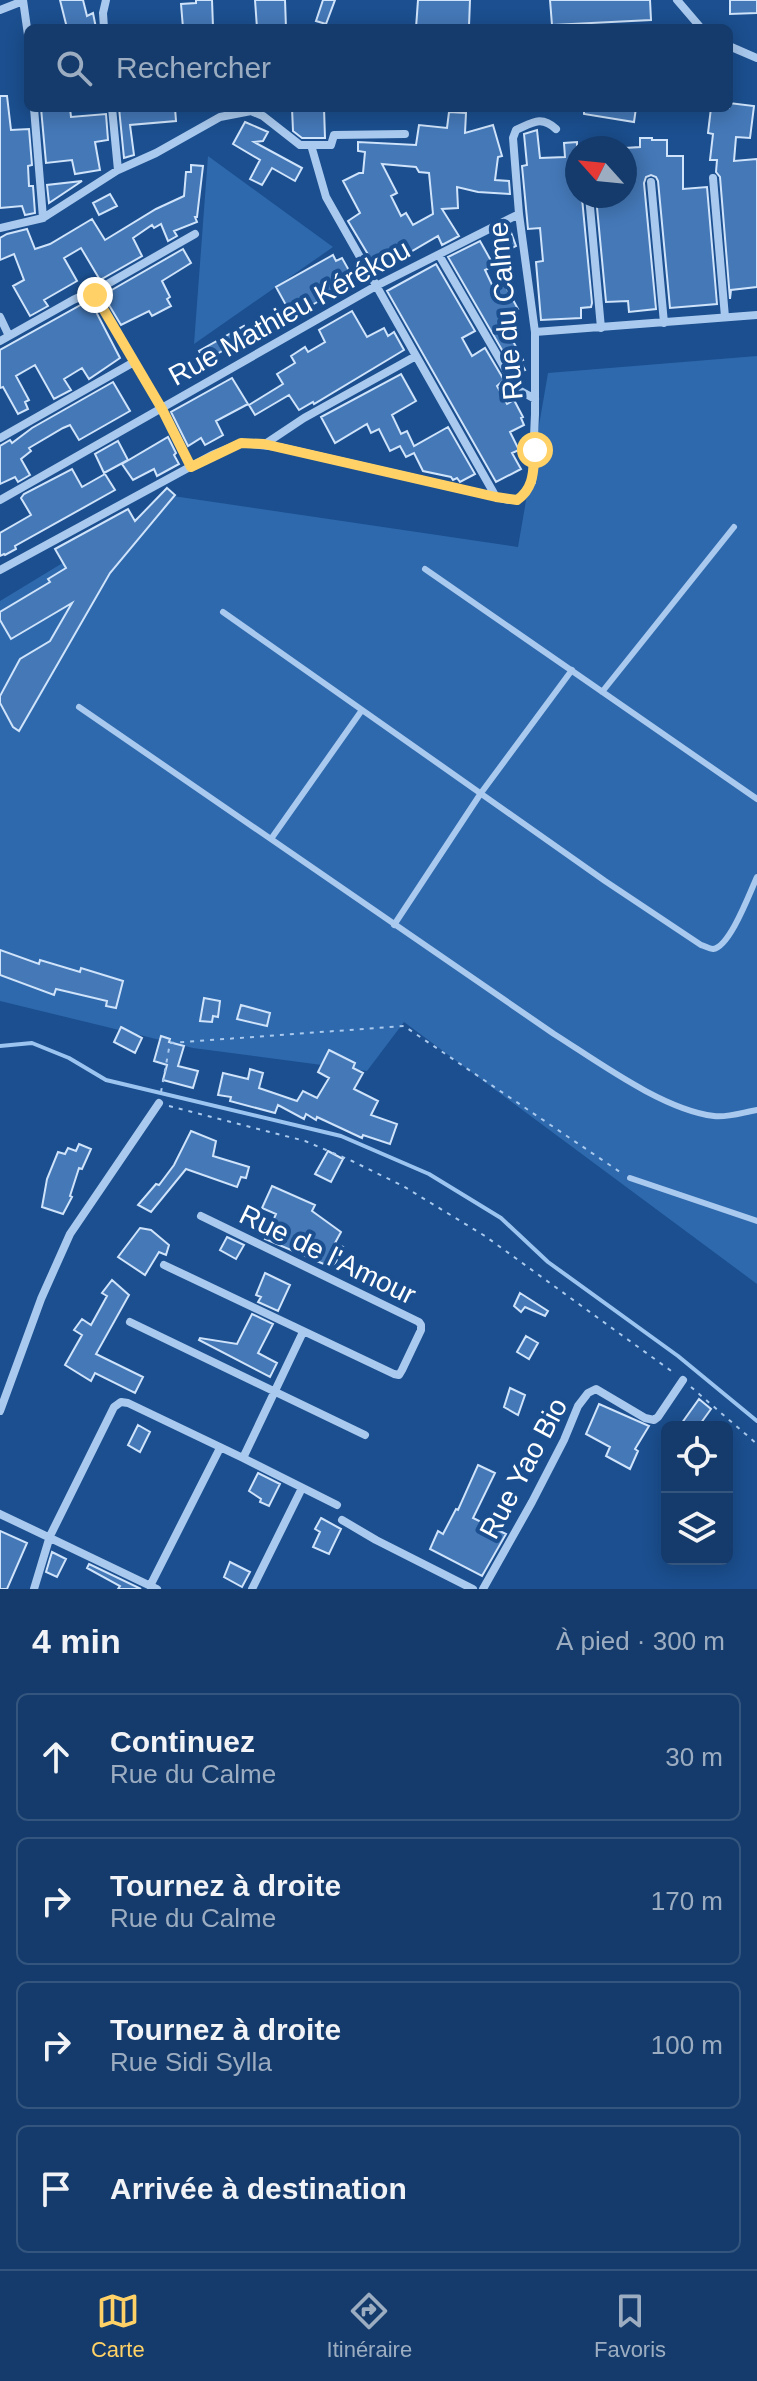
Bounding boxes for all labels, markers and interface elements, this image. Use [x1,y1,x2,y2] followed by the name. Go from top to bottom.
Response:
[24,24,733,112] search box
[52,46,96,90] icon: search
[116,51,271,84] text: Rechercher
[565,136,637,208] north arrow
[482,220,529,401] street label: Rue du Calme
[163,233,415,392] street label: Rue Mathieu Kérékou
[77,277,113,313] route end
[517,432,553,468] route start
[235,1198,421,1310] street label: Rue de l'Amour
[473,1393,573,1544] street label: Rue Yao Bio
[661,1421,733,1565] map controls
[661,1421,733,1493] button: locate
[661,1493,733,1565] button: layers
[32,1622,121,1660] text: 4 min
[556,1626,725,1656] text: À pied · 300 m
[110,1725,255,1758] text: Continuez
[34,1735,78,1779] icon: ahead
[665,1742,723,1772] text: 30 m
[110,1759,276,1789] text: Rue du Calme
[110,1869,341,1902] text: Tournez à droite
[34,1879,78,1923] icon: right
[651,1886,723,1916] text: 170 m
[110,1903,276,1933] text: Rue du Calme
[110,2013,341,2046] text: Tournez à droite
[34,2023,78,2067] icon: right
[651,2030,723,2060] text: 100 m
[110,2047,272,2077] text: Rue Sidi Sylla
[34,2167,78,2211] icon: arrive
[110,2172,407,2205] text: Arrivée à destination
[91,2289,145,2363] tab: Carte
[327,2289,412,2363] tab: Itinéraire
[594,2289,666,2363] tab: Favoris

